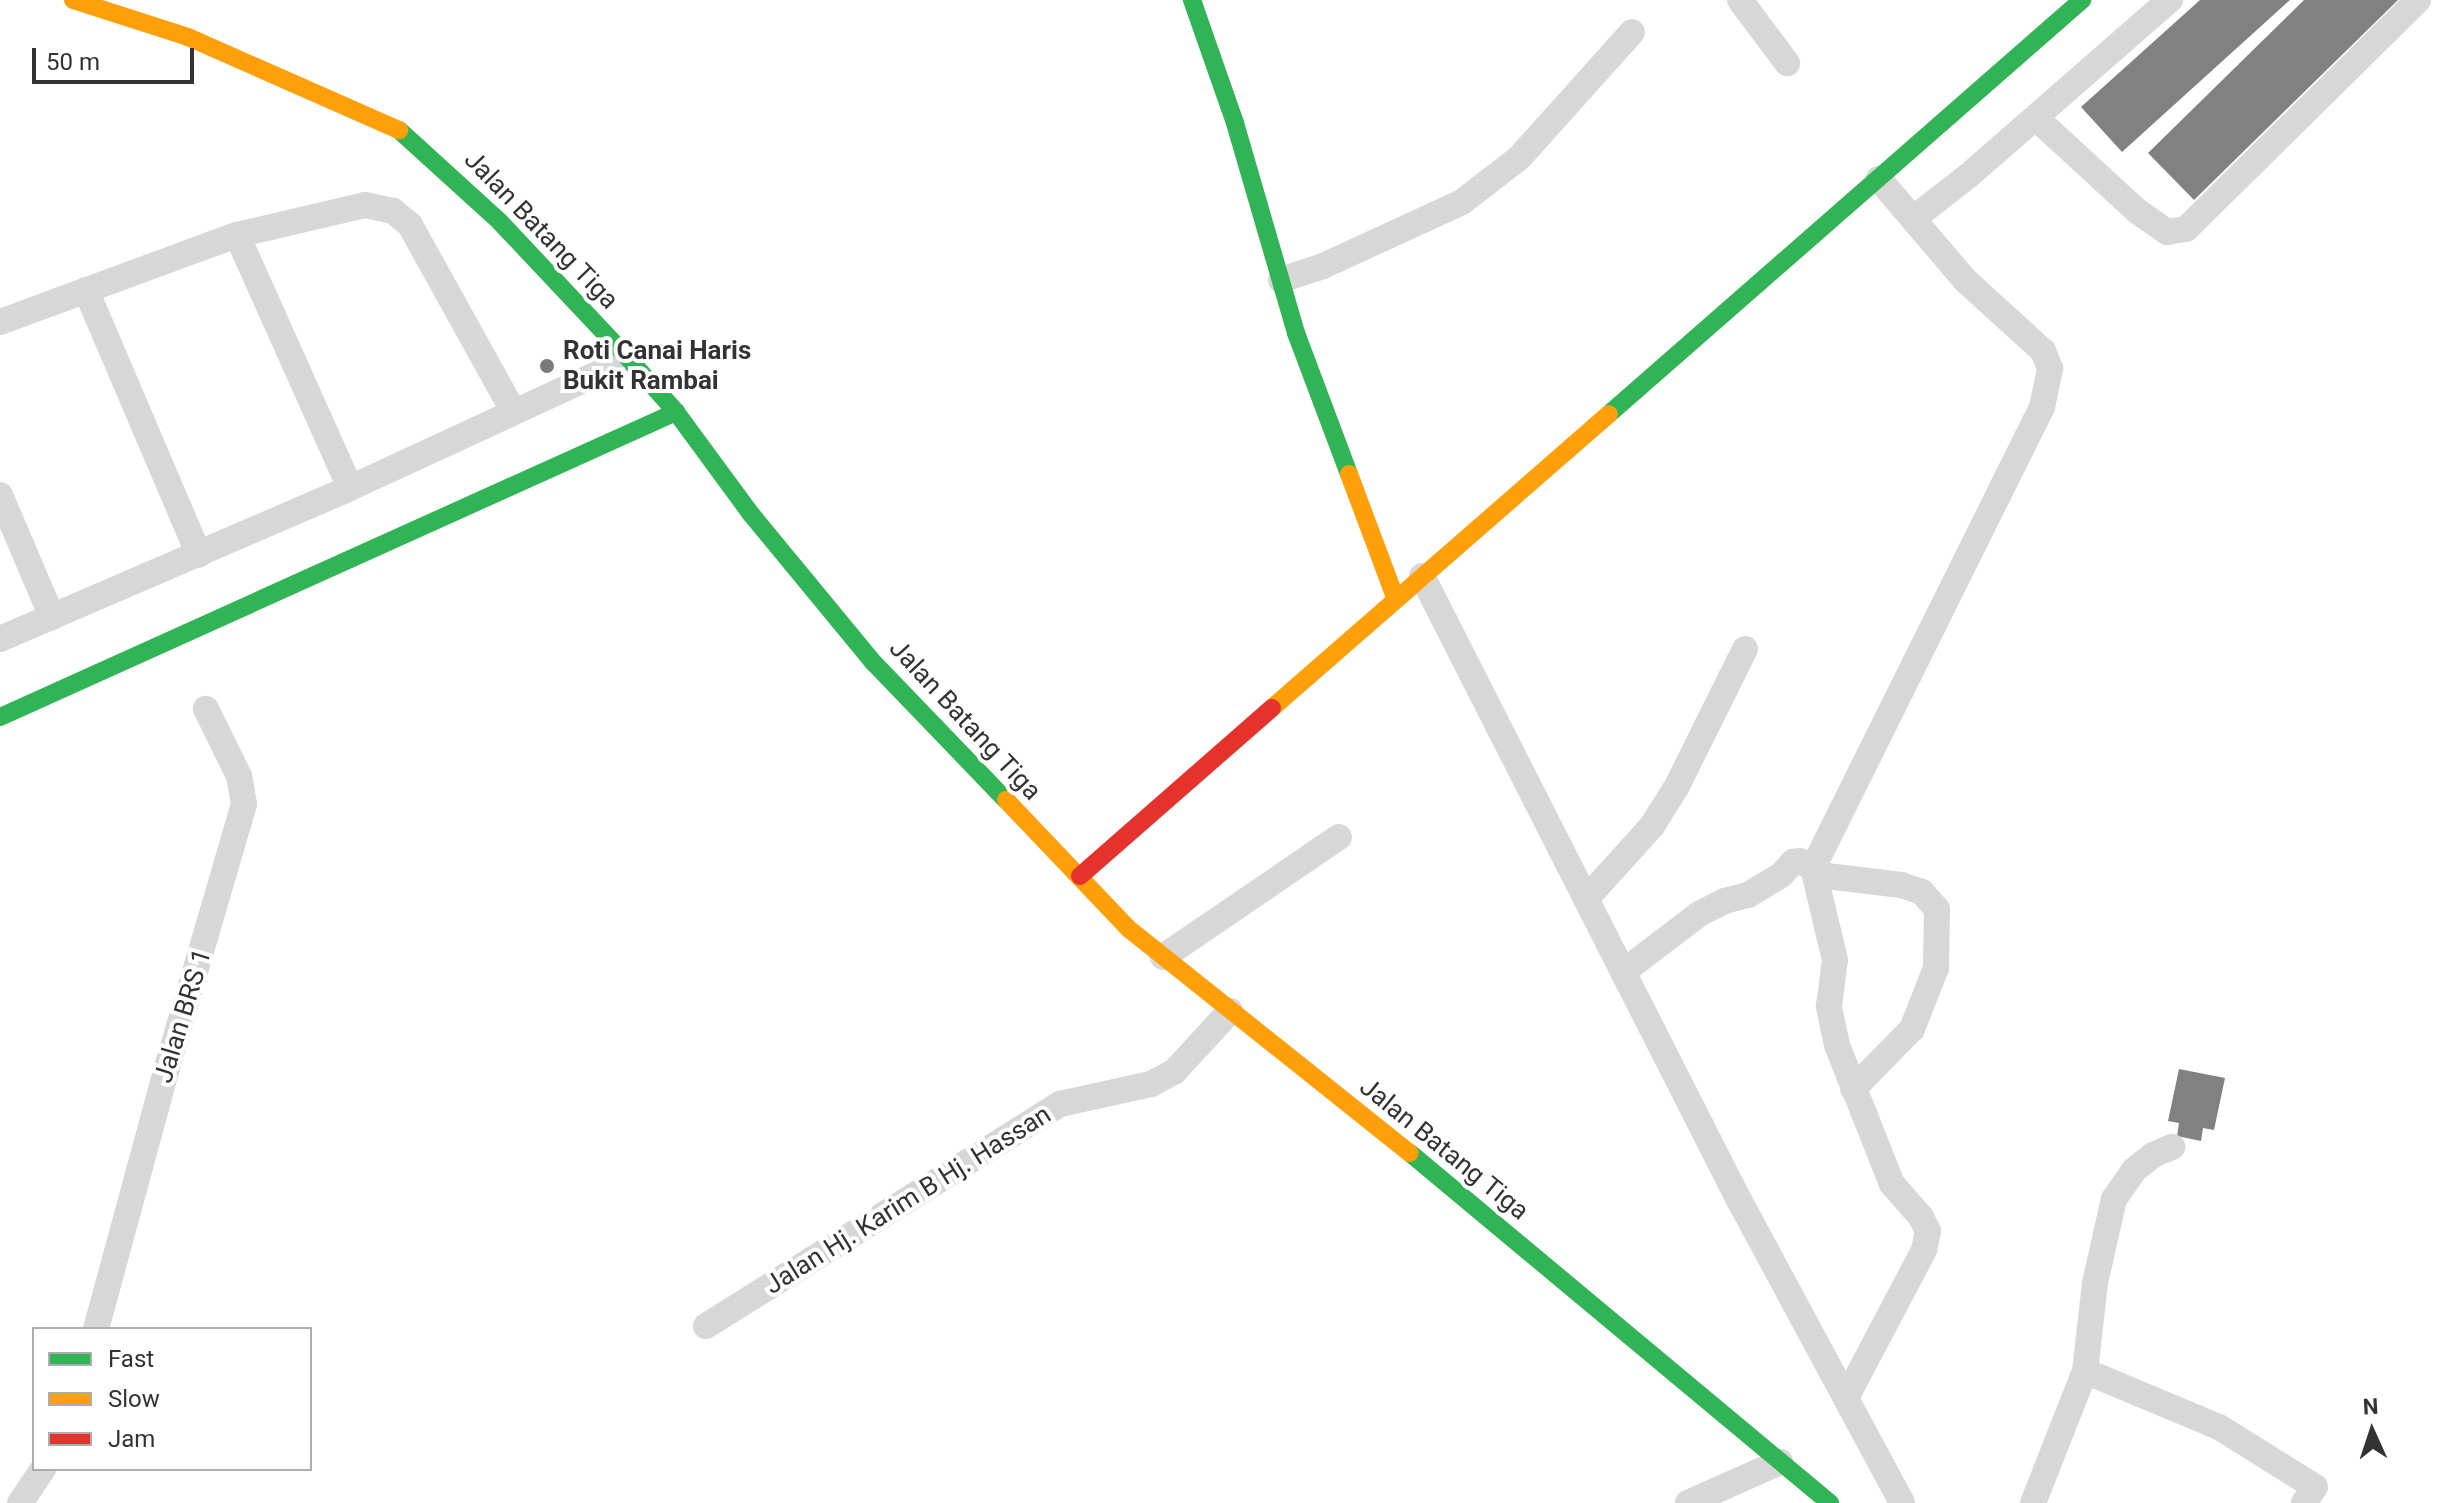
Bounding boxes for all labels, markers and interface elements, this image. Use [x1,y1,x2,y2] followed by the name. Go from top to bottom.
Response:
[36,32,198,82] scale bar
[46,48,100,76] text: 50 m
[457,144,625,316] street label: Jalan Batang Tiga
[563,335,751,396] place label: Roti Canai Haris Bukit Rambai
[538,357,556,375] marker: Roti Canai Haris Bukit Rambai
[882,633,1048,807] street label: Jalan Batang Tiga
[148,945,218,1087] street label: Jalan BRS 1
[1353,1071,1535,1227] street label: Jalan Batang Tiga
[759,1099,1057,1301] street label: Jalan Hj. Karim B Hj. Hassan
[32,1327,312,1471] legend
[108,1345,154,1373] text: Fast
[108,1385,160,1413] text: Slow
[2332,1391,2412,1471] north arrow
[2362,1394,2379,1419] text: N
[108,1425,155,1453] text: Jam

